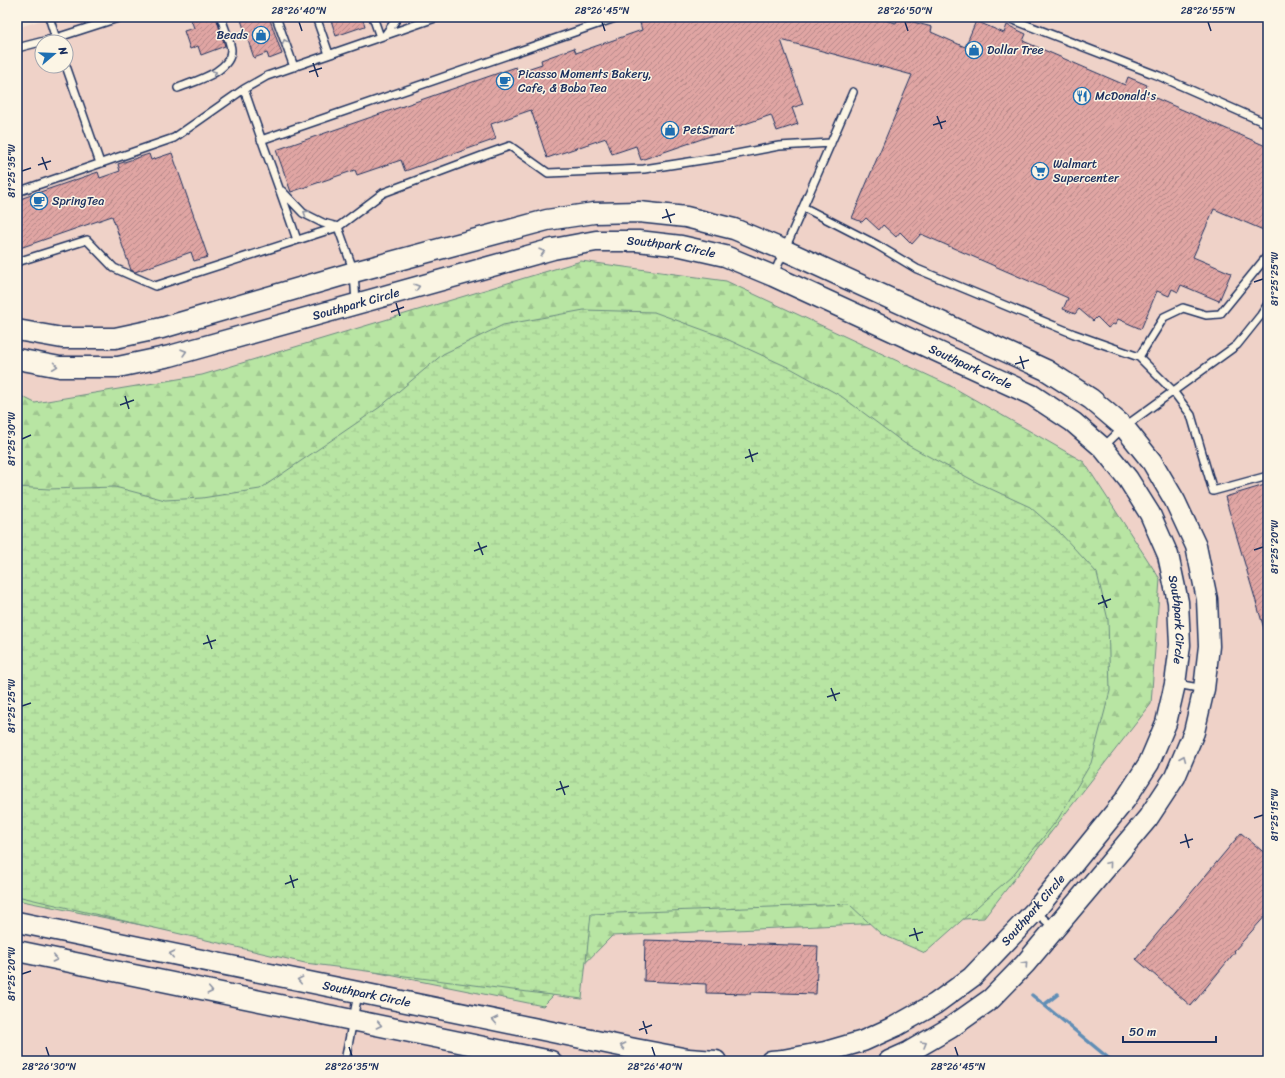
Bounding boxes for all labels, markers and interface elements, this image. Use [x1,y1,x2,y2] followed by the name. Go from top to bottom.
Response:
[272,2,327,20] text: 28°26'40"N
[575,2,629,20] text: 28°26'45"N
[878,2,932,20] text: 28°26'50"N
[1181,2,1235,20] text: 28°26'55"N
[216,24,248,46] place label: Beads
[251,25,271,45] shop icon: Beads
[34,34,74,74] north arrow
[281,39,290,46] one-way arrow
[987,39,1044,61] place label: Dollar Tree
[964,40,984,60] shop icon: Dollar Tree
[52,43,73,58] text: N
[518,63,652,99] place label: Picasso Moments Bakery, Cafe, & Boba Tea
[210,70,217,78] one-way arrow
[495,71,515,91] cafe icon: Picasso Moments Bakery, Cafe, & Boba Tea
[1095,85,1157,107] place label: McDonald's
[1072,86,1092,106] restaurant icon: McDonald's
[683,119,735,141] place label: PetSmart
[660,120,680,140] shop icon: PetSmart
[3,144,21,198] text: 81°25'35"W
[1053,153,1120,189] place label: Walmart Supercenter
[1030,161,1050,181] supermarket icon: Walmart Supercenter
[52,190,104,212] place label: SpringTea
[29,191,49,211] cafe icon: SpringTea
[303,211,310,218] one-way arrow
[627,230,718,265] street label: Southpark Circle
[538,248,545,257] one-way arrow
[1266,252,1284,306] text: 81°25'25"W
[310,281,402,327] street label: Southpark Circle
[413,283,420,291] one-way arrow
[925,338,1016,395] street label: Southpark Circle
[180,348,187,357] one-way arrow
[52,361,59,370] one-way arrow
[3,412,21,466] text: 81°25'30"W
[1266,520,1284,574] text: 81°25'20"W
[1162,573,1191,666] street label: Southpark Circle
[3,679,21,733] text: 81°25'25"W
[1178,755,1186,763] one-way arrow
[1266,788,1284,841] text: 81°25'15"W
[1104,862,1111,869] one-way arrow
[995,869,1071,951] street label: Southpark Circle
[3,947,21,1001] text: 81°25'20"W
[169,950,175,958] one-way arrow
[52,955,58,963] one-way arrow
[1020,961,1028,969] one-way arrow
[321,974,413,1014] street label: Southpark Circle
[296,976,303,984] one-way arrow
[207,986,213,994] one-way arrow
[492,1016,499,1025] one-way arrow
[1123,1018,1216,1044] scale bar
[375,1021,382,1029] one-way arrow
[1129,1021,1156,1043] text: 50 m
[920,1041,927,1048] one-way arrow
[620,1043,626,1051] one-way arrow
[22,1058,76,1076] text: 28°26'30"N
[325,1058,379,1076] text: 28°26'35"N
[628,1058,683,1076] text: 28°26'40"N
[931,1058,985,1076] text: 28°26'45"N

